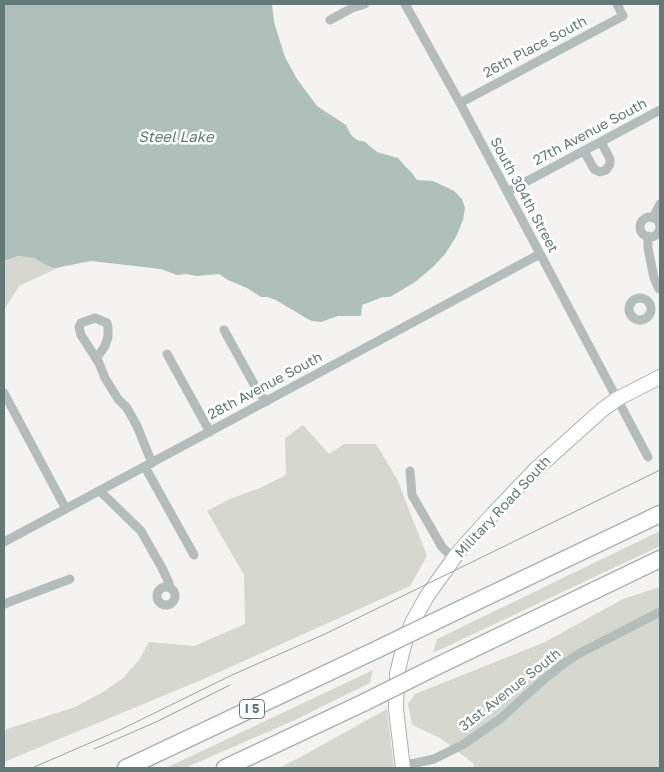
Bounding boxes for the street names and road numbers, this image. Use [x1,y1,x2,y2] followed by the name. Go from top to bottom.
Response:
[480,13,590,81] street label: 26th Place South
[530,95,650,169] street label: 27th Avenue South
[487,135,561,255] street label: South 304th Street
[205,349,325,423] street label: 28th Avenue South
[452,453,554,561] street label: Military Road South
[456,645,564,735] street label: 31st Avenue South
[240,700,264,719] road number: I 5

